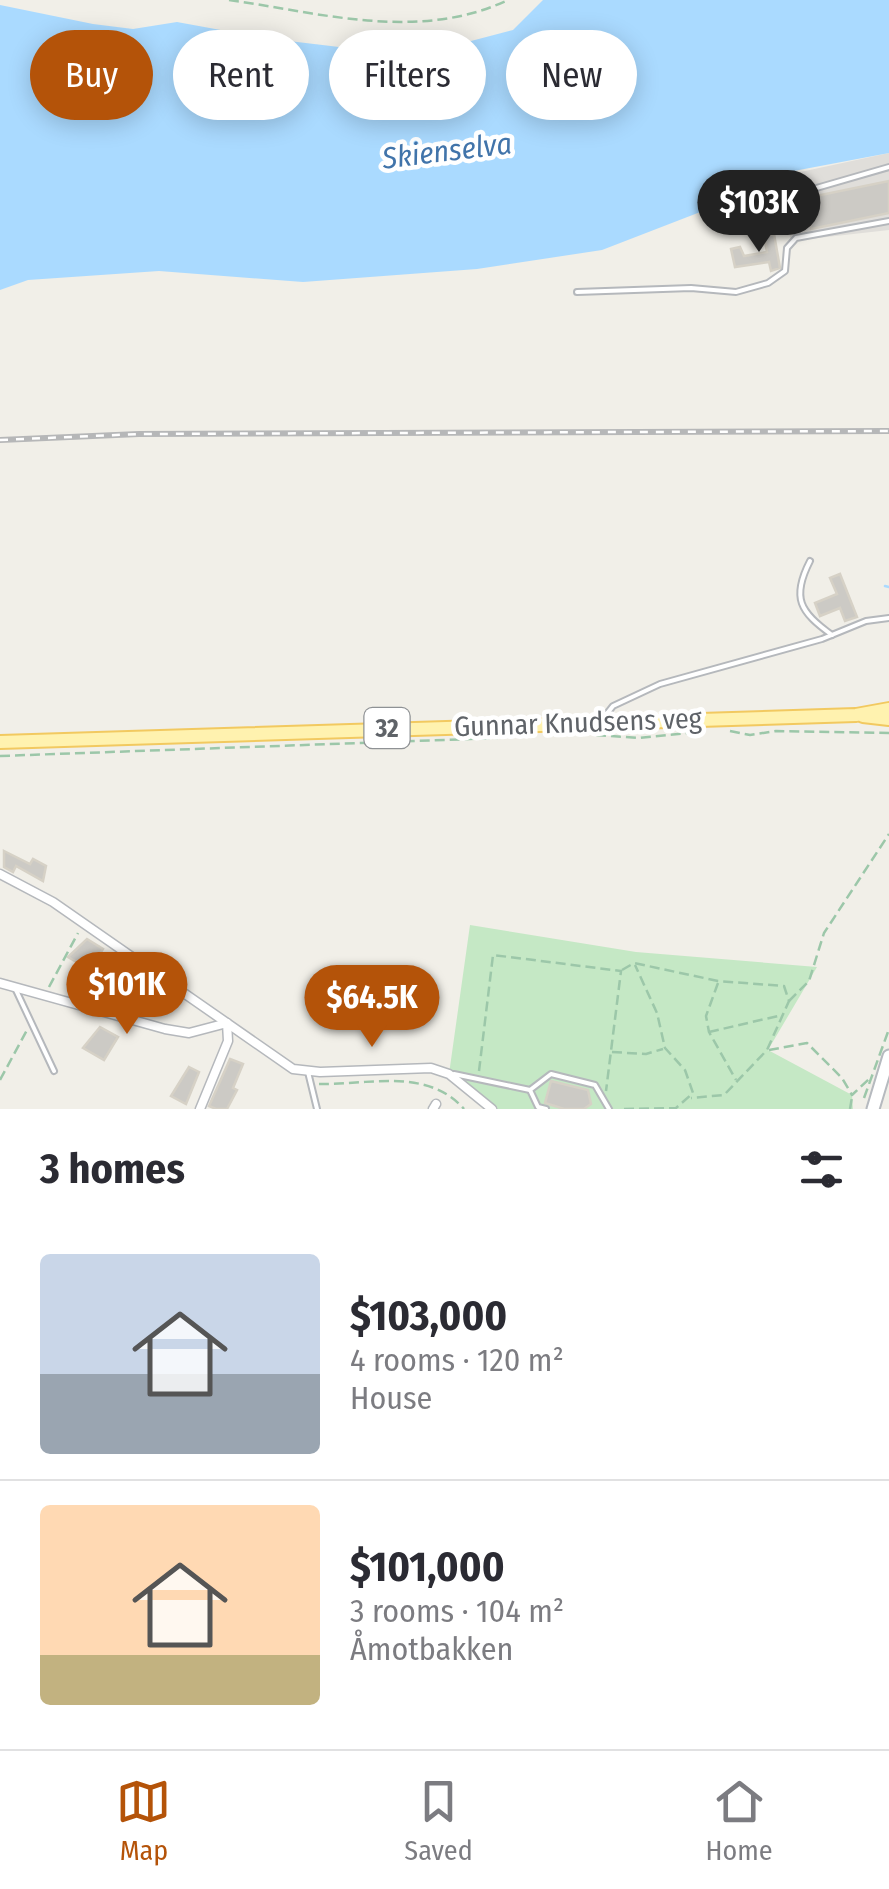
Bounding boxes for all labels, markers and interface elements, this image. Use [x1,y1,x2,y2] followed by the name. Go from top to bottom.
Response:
[30,30,153,120] chip: Buy
[173,30,309,120] chip: Rent
[329,30,486,120] chip: Filters
[506,30,637,120] chip: New
[379,125,514,177] water label: Skienselva
[689,170,829,255] pin: $103K
[719,183,799,221] text: $103K
[454,702,703,743] street label: Gunnar Knudsens veg
[364,708,410,748] road number: 32
[57,952,197,1037] pin: $101K
[88,965,166,1003] text: $101K
[291,965,453,1050] pin: $64.5K
[326,978,418,1016] text: $64.5K
[794,1142,849,1197] icon: filters
[40,1144,185,1194] text: 3 homes
[350,1291,507,1341] text: $103,000
[120,1294,240,1414] icon: home
[350,1341,564,1379] text: 4 rooms · 120 m²
[350,1379,432,1417] text: House
[350,1542,505,1592] text: $101,000
[120,1545,240,1665] icon: home
[350,1592,564,1630] text: 3 rooms · 104 m²
[350,1630,513,1668] text: Åmotbakken
[116,1774,171,1867] tab: Map
[404,1774,473,1867] tab: Saved
[706,1774,773,1867] tab: Home

